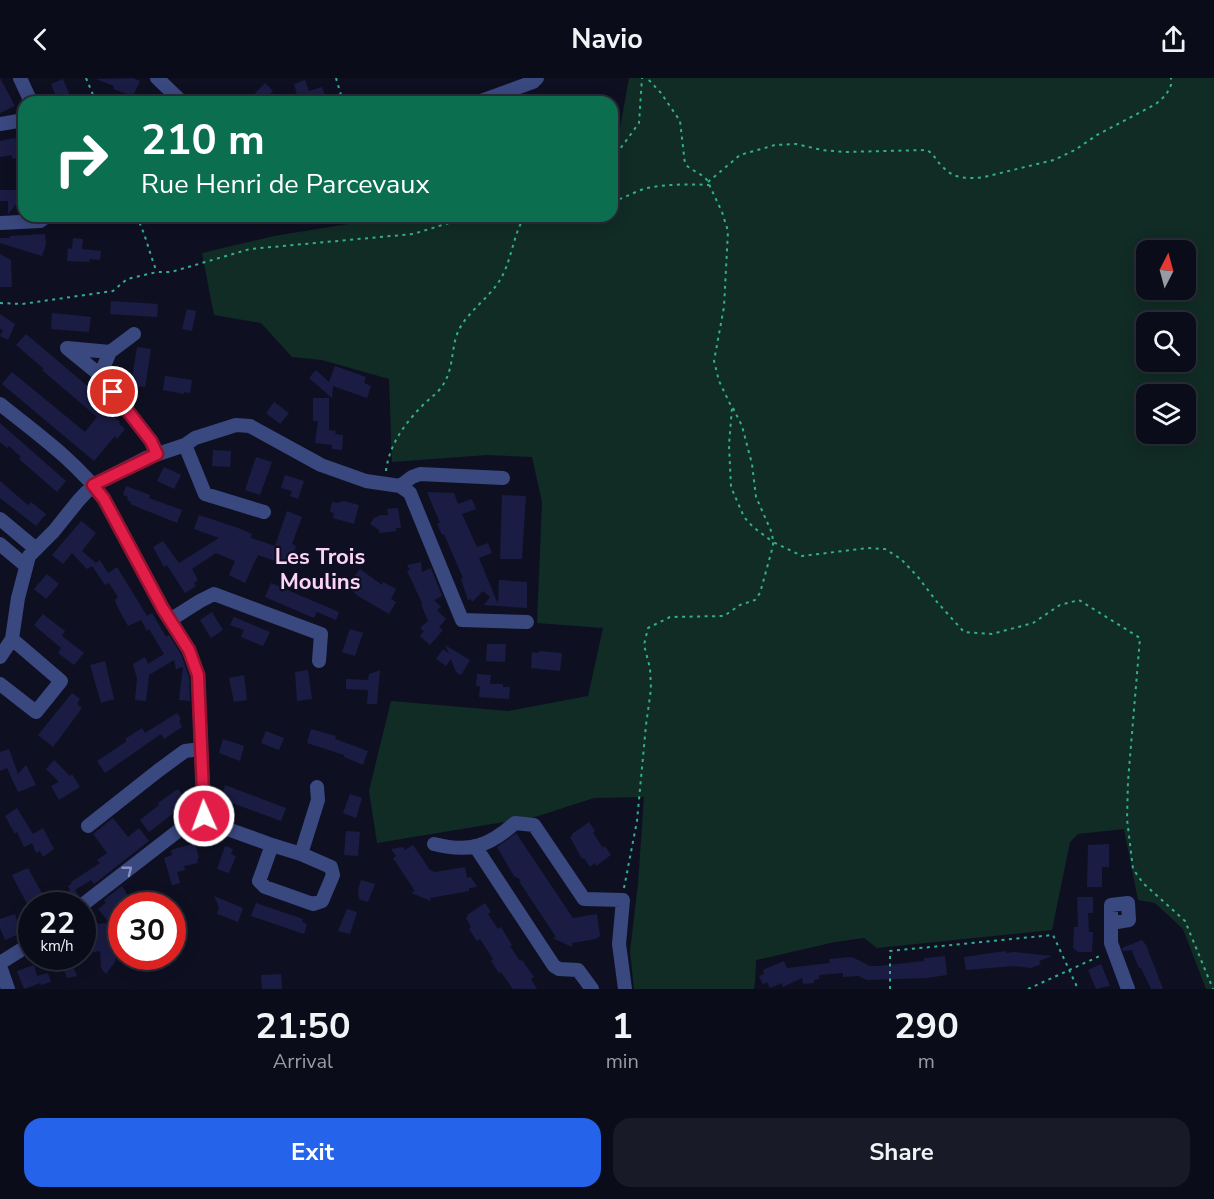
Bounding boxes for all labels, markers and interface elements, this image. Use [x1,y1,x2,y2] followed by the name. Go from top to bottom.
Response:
[571,21,643,58] text: Navio
[24,23,57,56] icon: back
[1157,23,1190,56] icon: share
[141,112,265,169] text: 210 m
[42,120,120,198] icon: right
[141,166,430,203] text: Rue Henri de Parcevaux
[1136,240,1196,300] north arrow
[1136,240,1196,444] map controls
[1136,312,1196,372] button: search
[87,366,138,417] pin
[96,375,129,408] icon: arrive
[1136,384,1196,444] button: layers
[275,542,365,597] district label: Les Trois Moulins
[172,784,236,848] position arrow
[121,867,132,878] one-way arrow
[108,892,186,970] speed limit sign: 30
[39,903,75,944] text: 22
[40,936,74,956] text: km/h
[255,1002,351,1051] text: 21:50
[611,1002,633,1051] text: 1
[894,1002,959,1051] text: 290
[273,1048,333,1075] text: Arrival
[606,1048,639,1075] text: min
[918,1048,935,1075] text: m
[24,1118,601,1187] button: Exit
[613,1118,1190,1187] button: Share

